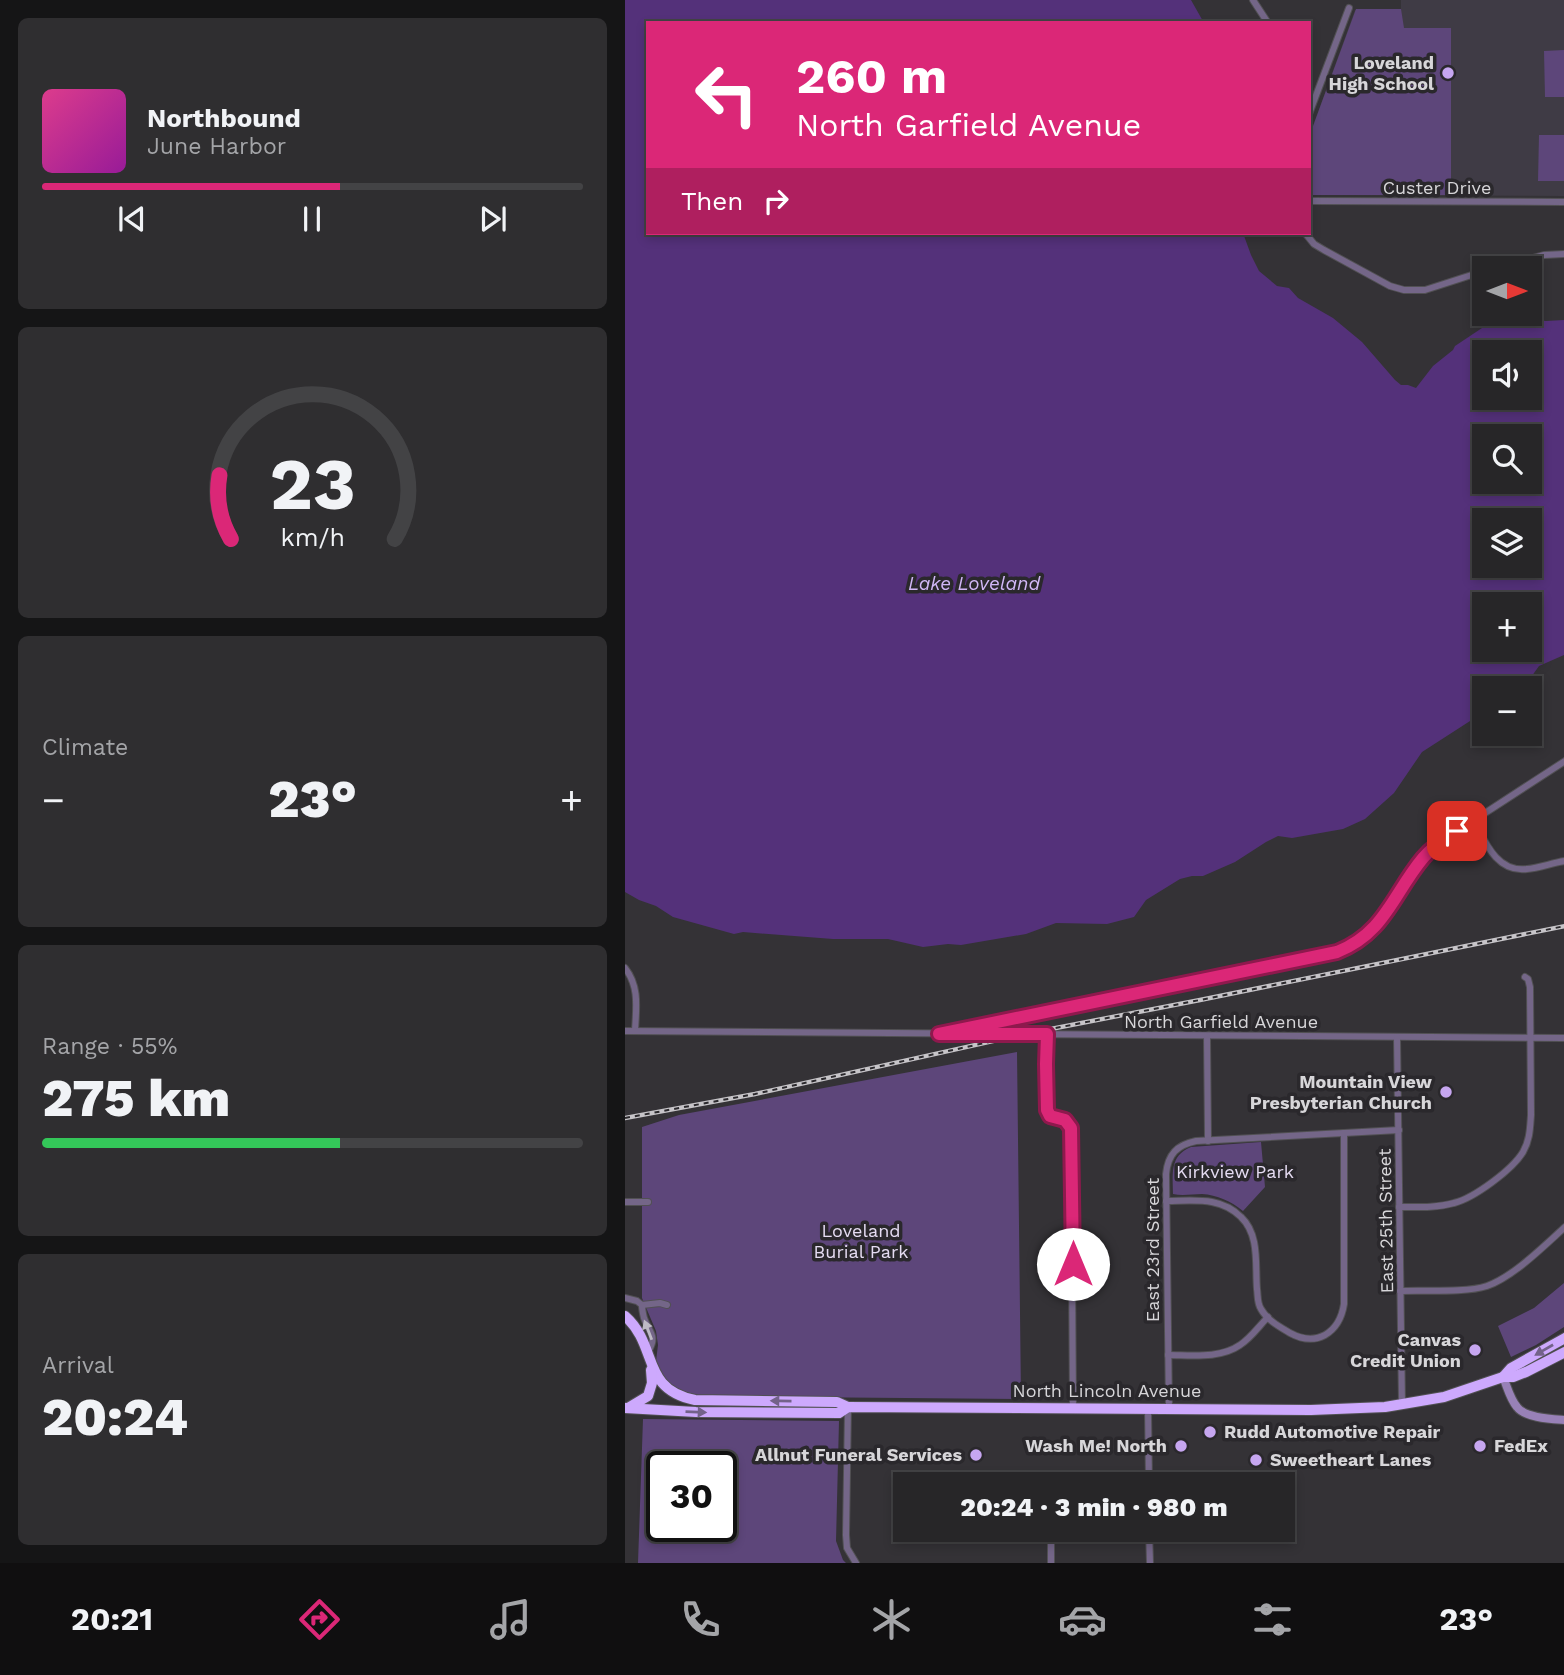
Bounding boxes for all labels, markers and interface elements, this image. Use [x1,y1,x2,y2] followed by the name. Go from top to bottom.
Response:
[796,47,947,105] text: 260 m
[681,49,772,140] icon: left
[1329,52,1434,94] place label: Loveland High School
[1440,65,1456,81] marker: Loveland High School
[147,103,301,133] text: Northbound
[796,106,1141,144] text: North Garfield Avenue
[147,133,286,160] text: June Harbor
[1383,177,1491,198] street label: Custer Drive
[757,182,795,220] icon: right
[681,186,743,216] text: Then
[113,200,151,238] icon: previous
[293,200,331,238] icon: pause
[474,200,512,238] icon: next
[1472,256,1542,326] north arrow
[1472,256,1542,746] map controls
[1472,340,1542,410] button: sound
[1472,424,1542,494] button: search
[269,441,356,527] text: 23
[1472,508,1542,578] button: layers
[280,522,345,551] text: km/h
[908,572,1041,595] water label: Lake Loveland
[1472,592,1542,662] button: +
[1472,676,1542,746] button: −
[42,734,128,761] text: Climate
[268,769,357,830] text: 23°
[42,778,65,822] text: −
[560,778,583,822] text: +
[1427,801,1487,861] pin
[1438,812,1476,850] icon: arrive
[1124,1011,1318,1032] street label: North Garfield Avenue
[42,1033,177,1060] text: Range · 55%
[42,1068,230,1129] text: 275 km
[1250,1071,1433,1113] place label: Mountain View Presbyterian Church
[1438,1084,1454,1100] marker: Mountain View Presbyterian Church
[1374,1148,1397,1294] street label: East 25th Street
[1176,1161,1294,1182] park label: Kirkview Park
[1142,1177,1163,1322] street label: East 23rd Street
[814,1220,908,1262] park label: Loveland Burial Park
[1036,1227,1110,1301] position arrow
[643,1319,654,1340] one-way arrow
[1350,1329,1461,1371] place label: Canvas Credit Union
[1467,1342,1483,1358] marker: Canvas Credit Union
[1534,1344,1553,1357] one-way arrow
[42,1352,114,1379] text: Arrival
[1013,1380,1201,1401] street label: North Lincoln Avenue
[42,1387,188,1448] text: 20:24
[770,1395,792,1407] one-way arrow
[685,1406,707,1417] one-way arrow
[1224,1421,1441,1442] place label: Rudd Automotive Repair
[1202,1424,1218,1440] marker: Rudd Automotive Repair
[1025,1435,1167,1456] place label: Wash Me! North
[1494,1435,1548,1456] place label: FedEx
[1173,1438,1189,1454] marker: Wash Me! North
[1472,1438,1488,1454] marker: FedEx
[755,1444,962,1465] place label: Allnut Funeral Services
[968,1447,984,1463] marker: Allnut Funeral Services
[1270,1449,1432,1470] place label: Sweetheart Lanes
[646,1451,737,1542] speed limit sign: 30
[1248,1452,1264,1468] marker: Sweetheart Lanes
[960,1492,1228,1522] text: 20:24 · 3 min · 980 m
[295,1595,344,1644] icon: directions
[486,1595,535,1644] icon: music
[676,1595,725,1644] icon: phone
[867,1595,916,1644] icon: climate
[1058,1595,1107,1644] icon: car
[1248,1595,1297,1644] icon: filters
[71,1600,153,1638] text: 20:21
[1439,1600,1493,1638] text: 23°

